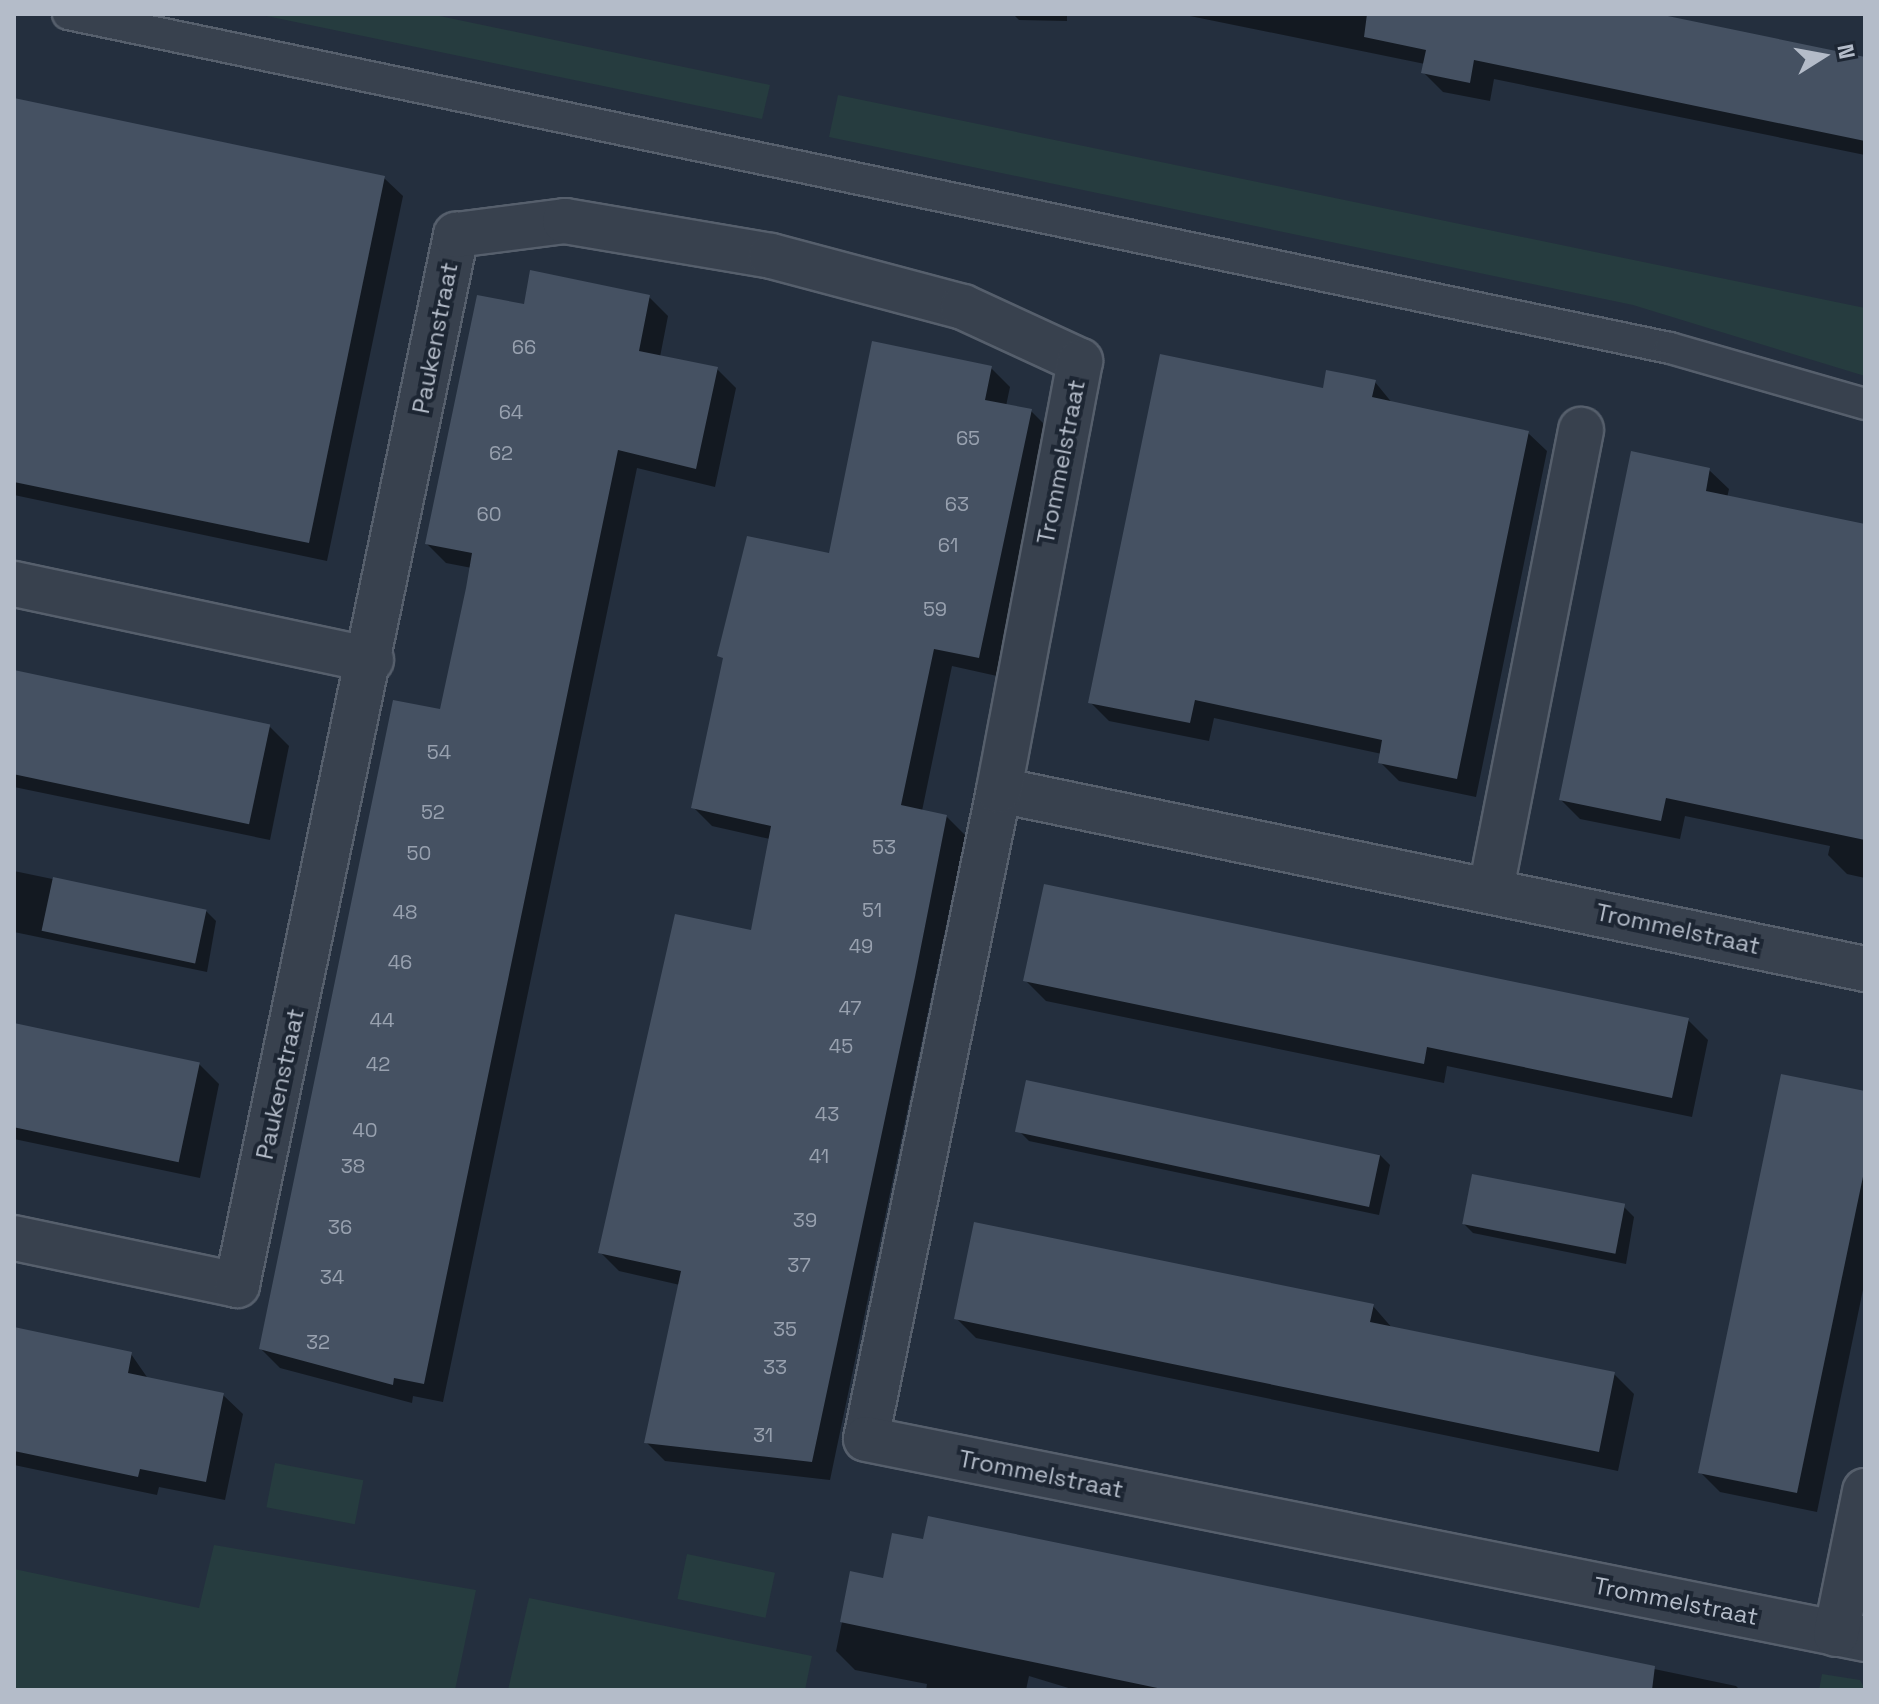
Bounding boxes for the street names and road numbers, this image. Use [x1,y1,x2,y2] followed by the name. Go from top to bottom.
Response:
[406,260,464,416] street label: Paukenstraat
[1031,377,1091,547] street label: Trommelstraat
[1593,898,1763,960] street label: Trommelstraat
[250,1006,310,1162] street label: Paukenstraat
[956,1444,1126,1504] street label: Trommelstraat
[1591,1571,1761,1631] street label: Trommelstraat

